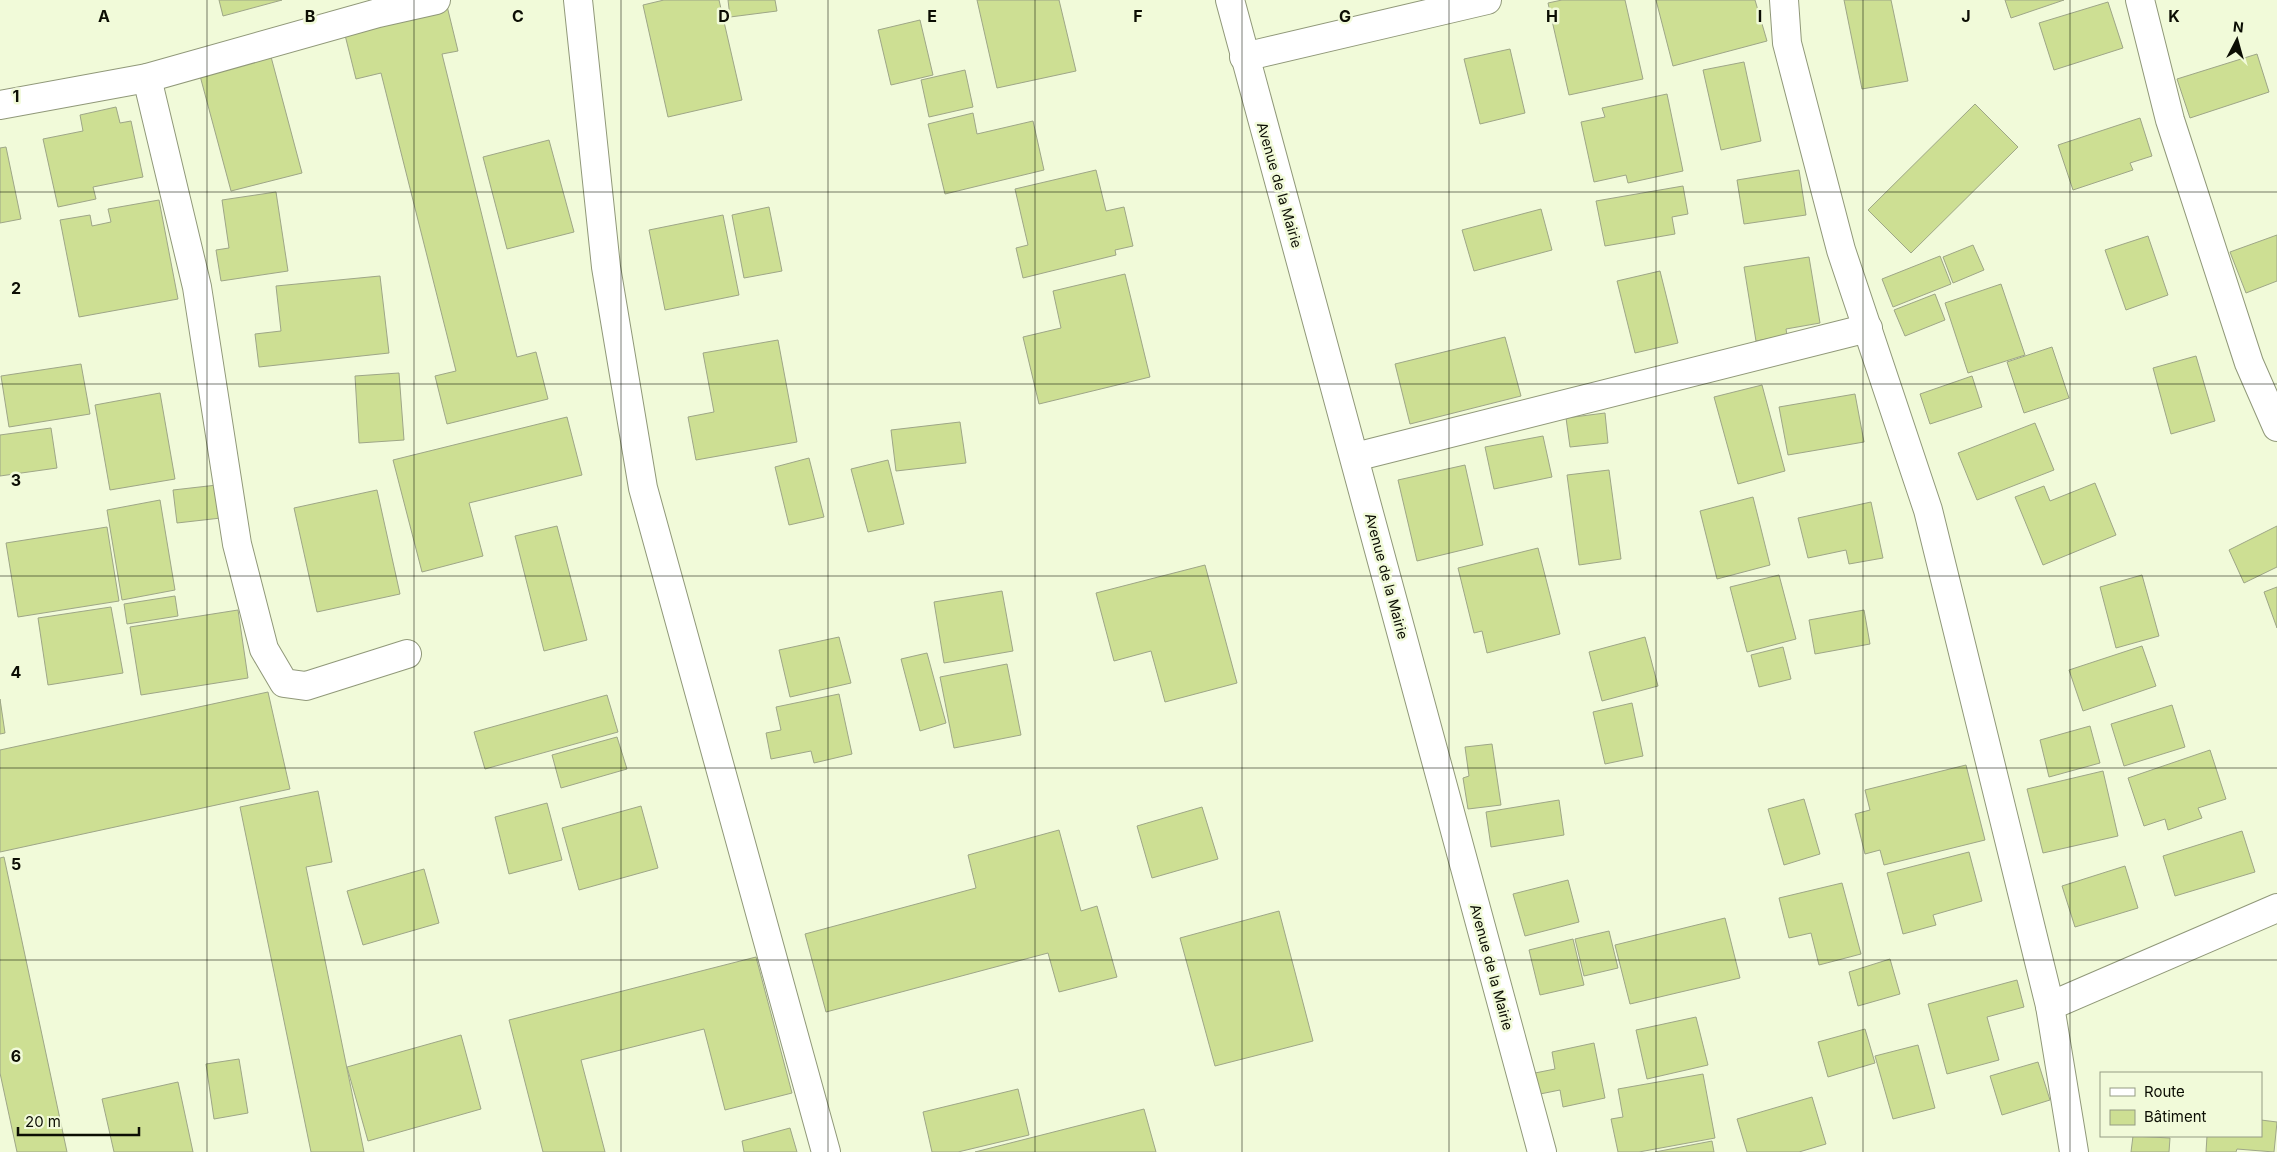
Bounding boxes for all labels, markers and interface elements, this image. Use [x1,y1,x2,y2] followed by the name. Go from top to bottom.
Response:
[98,6,110,26] text: A
[305,6,315,26] text: B
[512,6,524,26] text: C
[718,6,730,26] text: D
[927,6,937,26] text: E
[1133,6,1143,26] text: F
[1339,6,1351,26] text: G
[1546,6,1558,26] text: H
[1758,6,1762,26] text: I
[1961,6,1971,26] text: J
[2168,6,2180,26] text: K
[2212,15,2262,65] north arrow
[2232,18,2245,36] text: N
[13,86,19,106] text: 1
[1254,120,1306,250] street label: Avenue de la Mairie
[11,278,21,298] text: 2
[11,470,21,490] text: 3
[1362,511,1412,641] street label: Avenue de la Mairie
[11,662,22,682] text: 4
[11,854,21,874] text: 5
[1467,902,1517,1032] street label: Avenue de la Mairie
[11,1046,21,1066] text: 6
[2100,1072,2262,1137] legend
[2144,1082,2185,1101] text: Route
[18,1104,139,1136] scale bar
[2144,1107,2207,1126] text: Bâtiment
[25,1112,61,1131] text: 20 m

